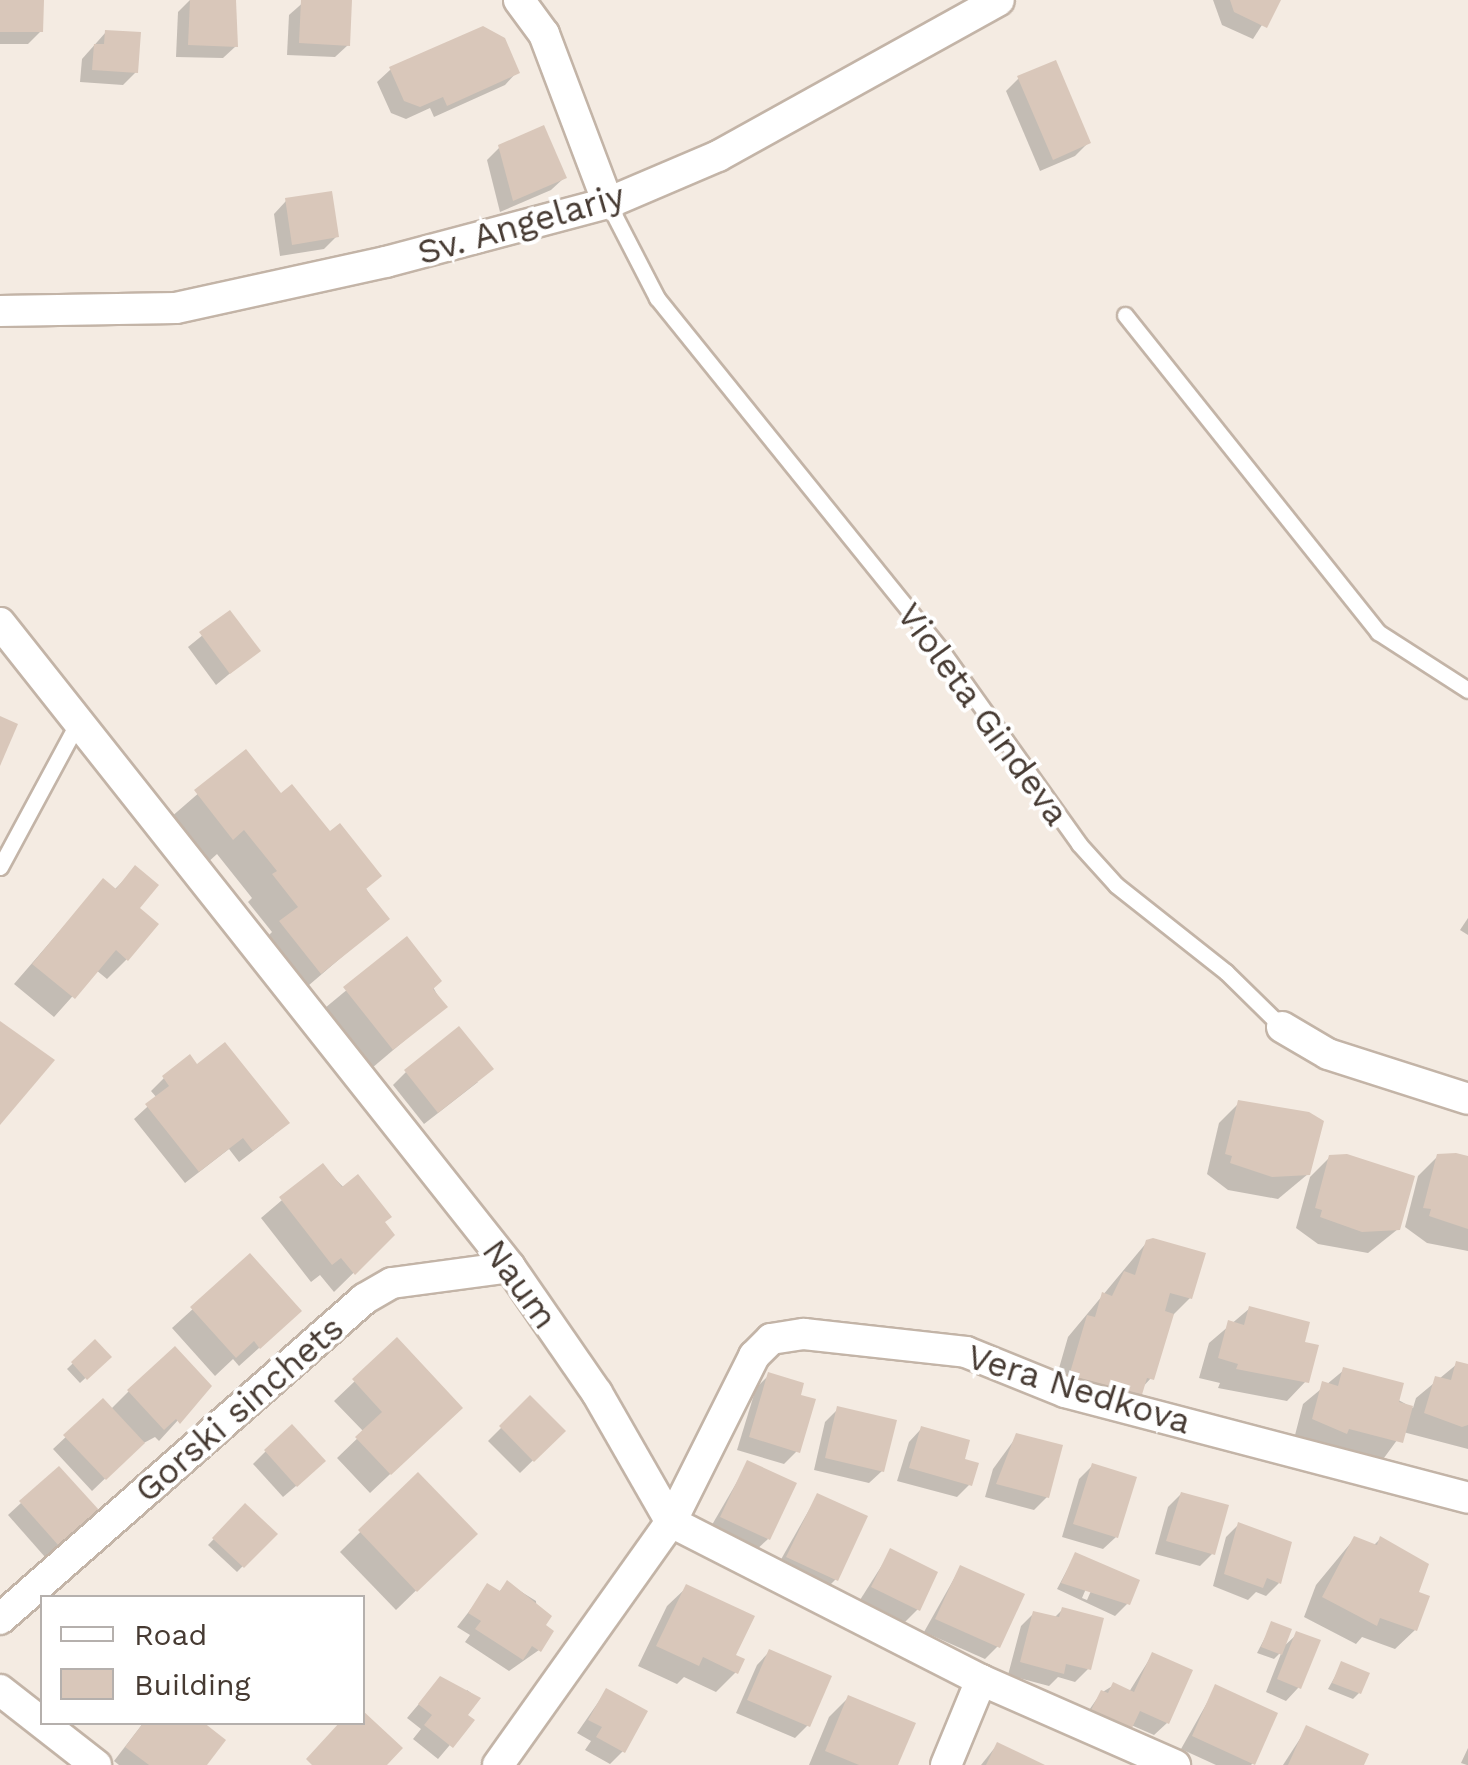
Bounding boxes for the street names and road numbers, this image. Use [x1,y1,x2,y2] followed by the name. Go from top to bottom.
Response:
[412,174,630,274] street label: Sv. Angelariy
[888,594,1078,834] street label: Violeta Gindeva
[474,1231,566,1337] street label: Naum
[126,1307,352,1511] street label: Gorski sinchets
[962,1335,1196,1443] street label: Vera Nedkova

